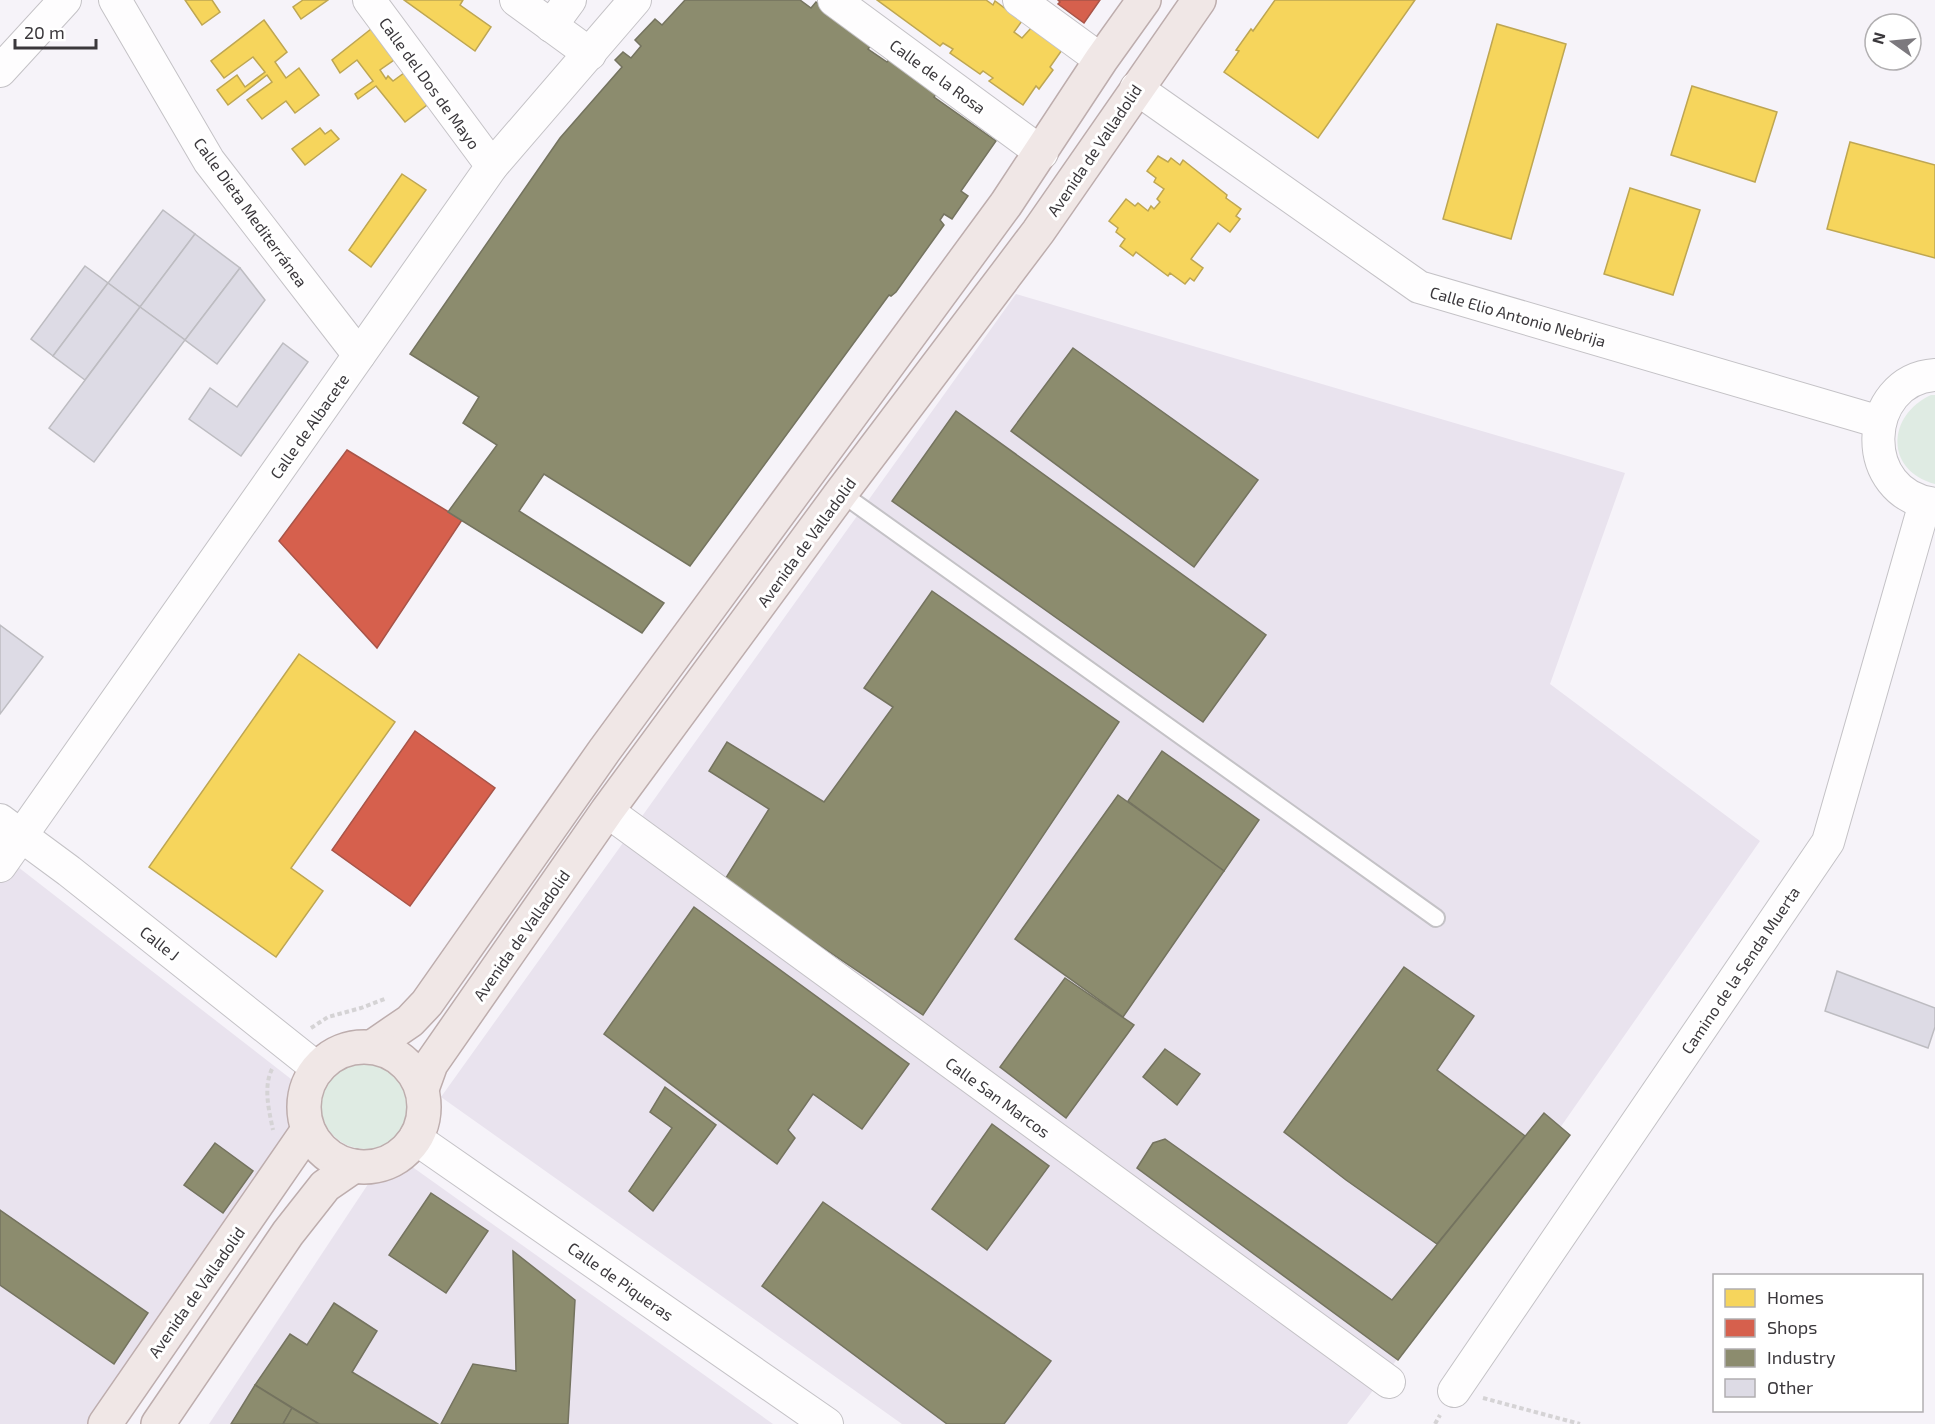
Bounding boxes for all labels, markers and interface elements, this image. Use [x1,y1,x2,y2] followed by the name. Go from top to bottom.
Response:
[15,12,96,50] scale bar
[1863,12,1923,72] north arrow
[376,13,484,153] street label: Calle del Dos de Mayo
[24,21,65,43] text: 20 m
[1867,30,1889,46] text: N
[886,35,990,117] street label: Calle de la Rosa
[1043,80,1145,220] street label: Avenida de Valladolid
[190,134,312,290] street label: Calle Dieta Mediterránea
[1428,282,1608,351] street label: Calle Elio Antonio Nebrija
[266,370,352,482] street label: Calle de Albacete
[753,474,859,610] street label: Avenida de Valladolid
[469,866,573,1004] street label: Avenida de Valladolid
[1677,883,1803,1057] street label: Camino de la Senda Muerta
[137,922,183,964] street label: Calle J
[942,1053,1054,1141] street label: Calle San Marcos
[144,1223,248,1361] street label: Avenida de Valladolid
[565,1238,677,1324] street label: Calle de Piqueras
[1713,1274,1923,1412] legend
[1767,1286,1824,1308] text: Homes
[1767,1316,1817,1338] text: Shops
[1767,1346,1836,1368] text: Industry
[1767,1376,1813,1398] text: Other

